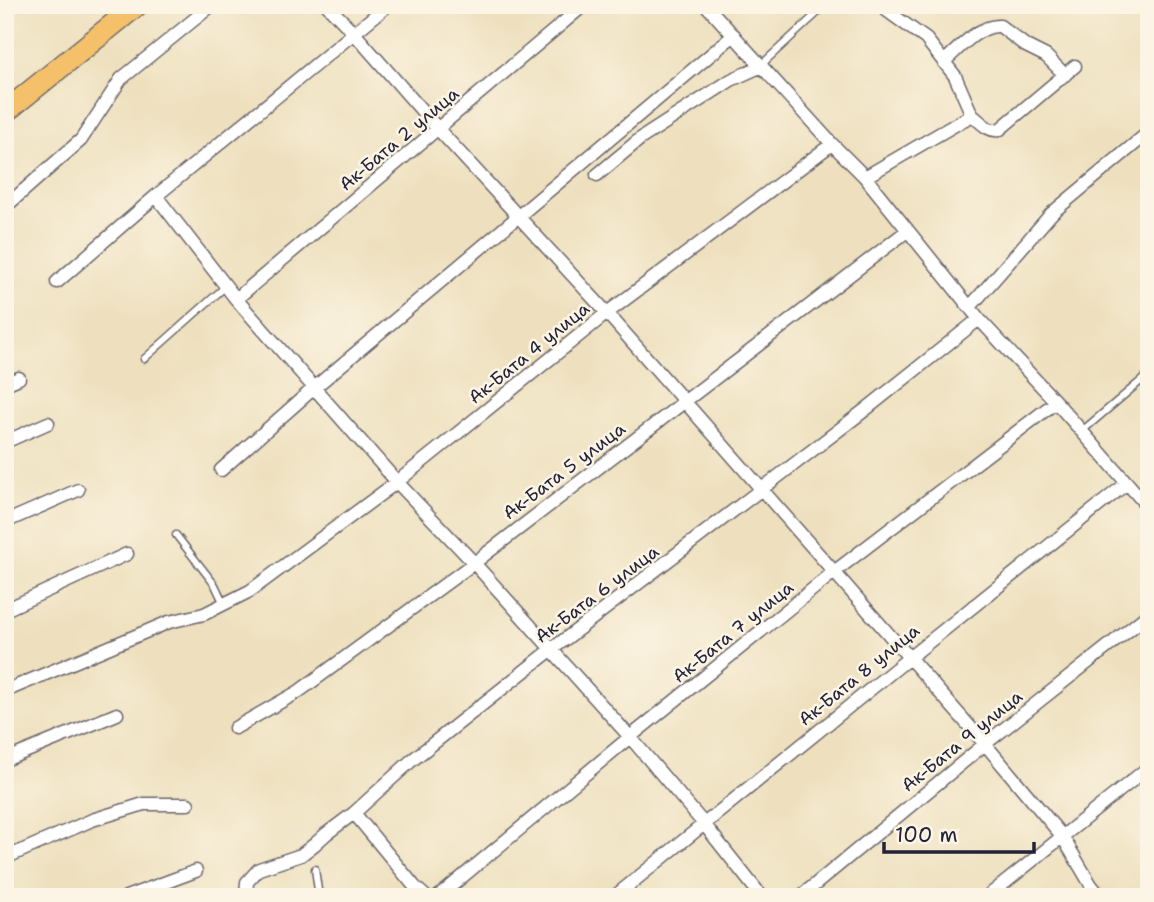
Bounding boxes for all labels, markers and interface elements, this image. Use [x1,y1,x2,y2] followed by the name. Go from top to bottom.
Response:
[334,82,464,196] street label: Ак-Бата 2 улица
[463,297,595,409] street label: Ак-Бата 4 улица
[498,417,630,525] street label: Ак-Бата 5 улица
[530,540,664,648] street label: Ак-Бата 6 улица
[667,576,799,688] street label: Ак-Бата 7 улица
[793,619,925,731] street label: Ак-Бата 8 улица
[896,685,1028,797] street label: Ак-Бата 9 улица
[884,811,1035,855] scale bar
[895,821,958,849] text: 100 m

